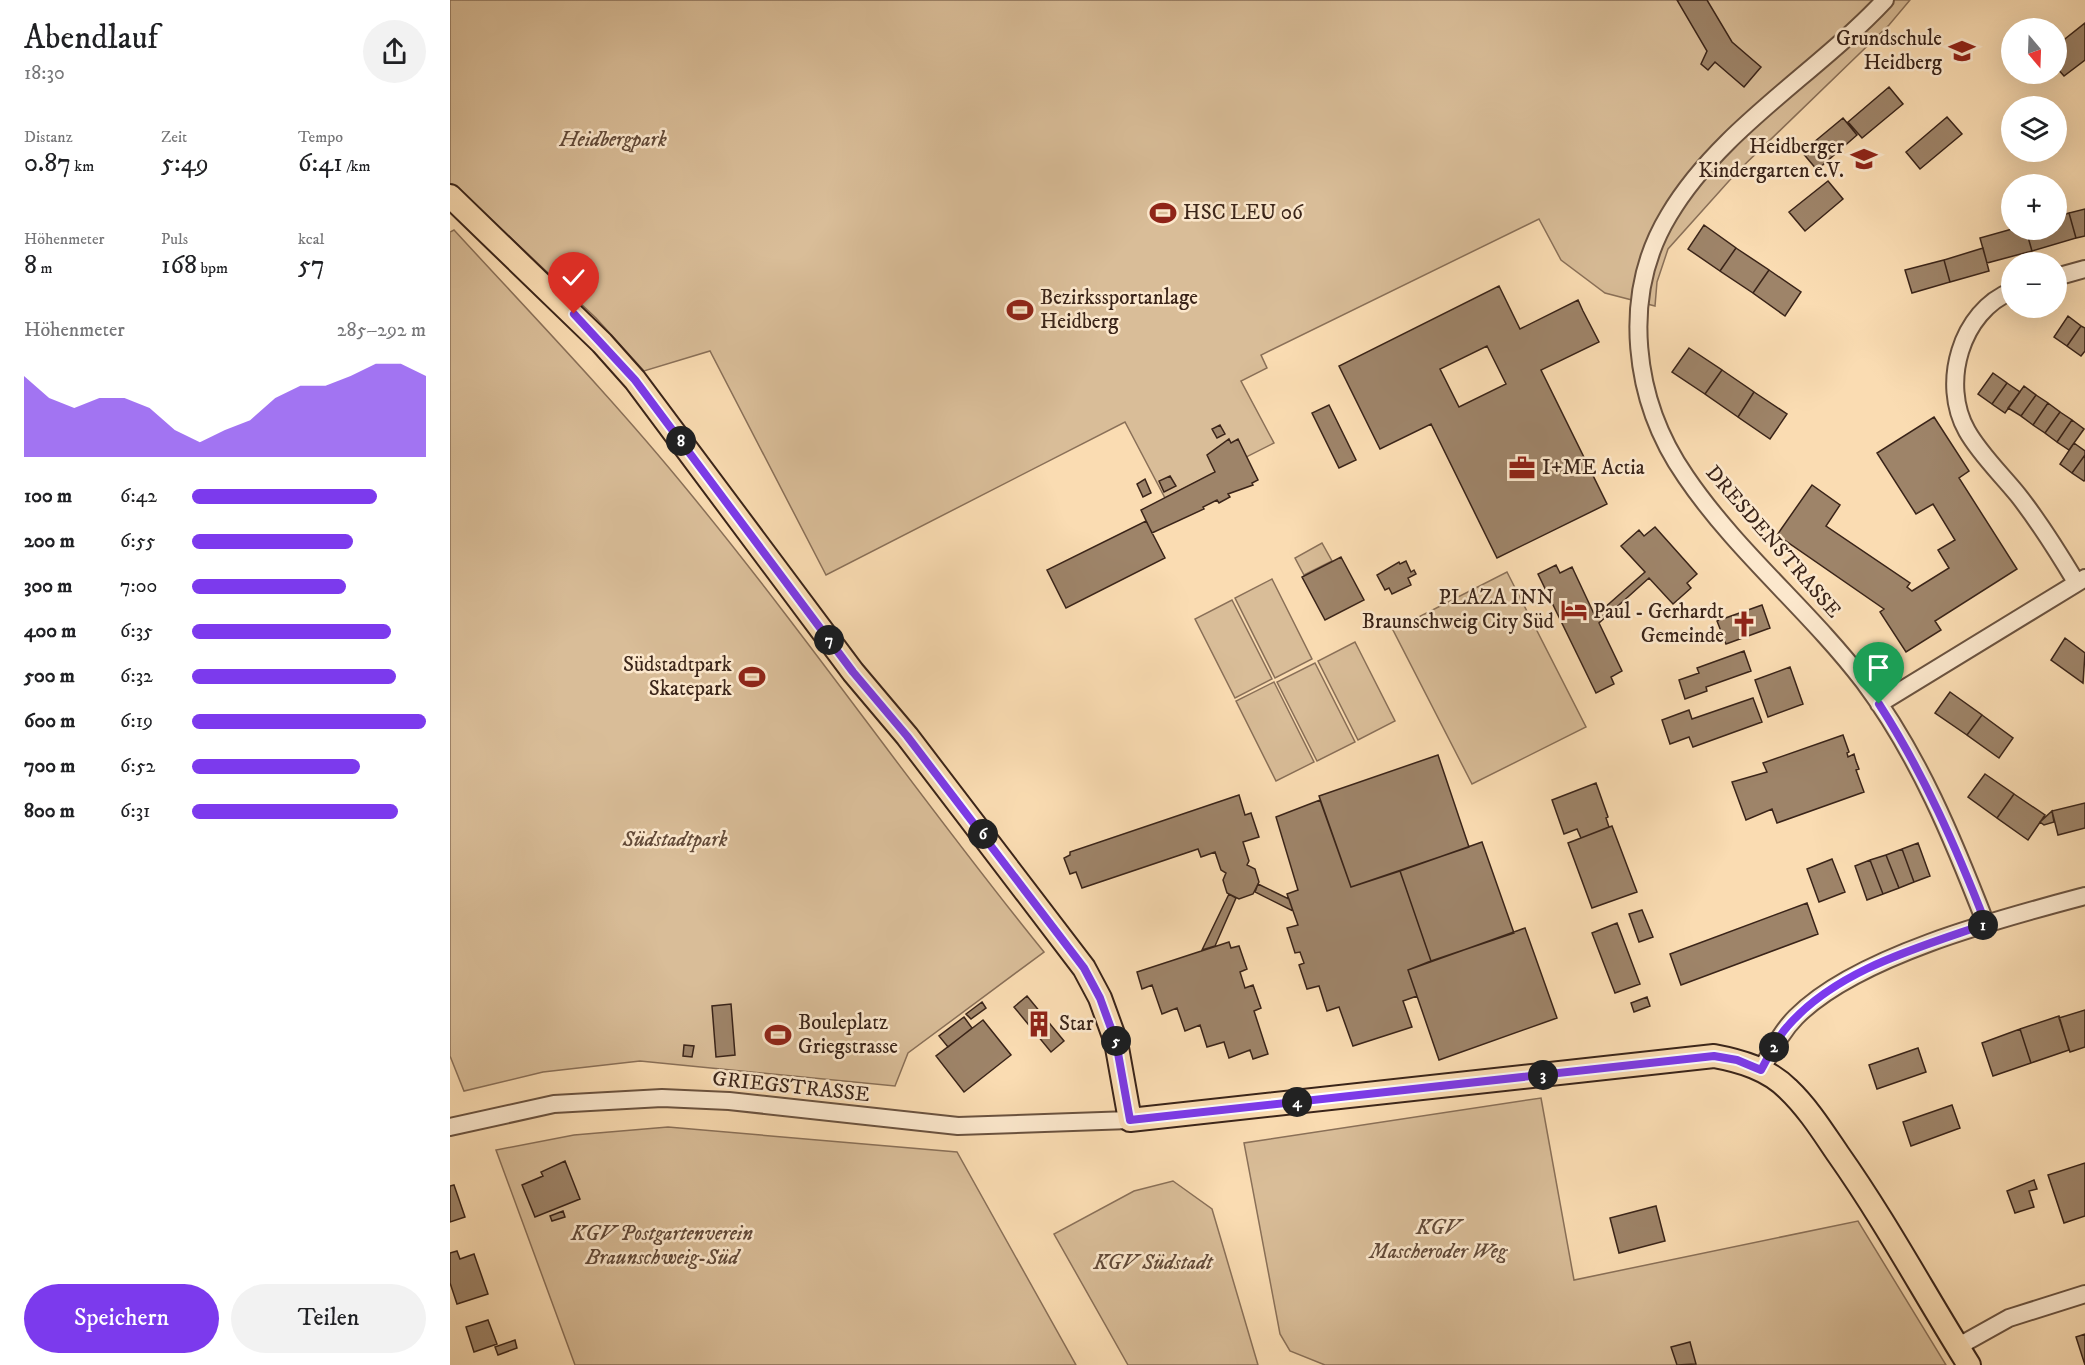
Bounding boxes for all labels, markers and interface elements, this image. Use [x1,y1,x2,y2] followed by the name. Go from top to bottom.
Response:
[24,18,158,59] text: Abendlauf
[2001,18,2067,84] north arrow
[2001,18,2067,318] map controls
[363,20,426,83] button: share
[1836,26,1943,76] place label: Grundschule Heidberg
[1947,36,1977,66] school or university icon: Grundschule Heidberg
[24,61,65,86] text: 18:30
[2001,96,2067,162] button: layers
[24,127,73,147] text: Distanz
[161,127,187,147] text: Zeit
[298,127,343,147] text: Tempo
[558,127,667,153] park label: Heidbergpark
[1698,134,1844,184] place label: Heidberger Kindergarten e.V.
[1849,144,1879,174] school or university icon: Heidberger Kindergarten e.V.
[24,147,71,180] text: 0.87
[161,147,209,180] text: 5:49
[298,147,343,180] text: 6:41
[71,156,94,176] text: km
[343,156,371,176] text: /km
[2001,174,2067,240] button: +
[1148,198,1178,228] sports icon: HSC LEU 06
[1183,200,1304,226] place label: HSC LEU 06
[24,229,105,249] text: Höhenmeter
[161,229,188,249] text: Puls
[298,229,324,249] text: kcal
[24,249,37,282] text: 8
[161,249,197,282] text: 168
[298,249,325,282] text: 57
[548,252,599,314] pin
[2001,252,2067,318] button: −
[37,258,52,278] text: m
[197,258,228,278] text: bpm
[557,261,590,294] icon: check
[1040,285,1198,335] place label: Bezirkssportanlage Heidberg
[1005,295,1035,325] sports icon: Bezirkssportanlage Heidberg
[24,318,125,343] text: Höhenmeter
[337,318,426,343] text: 285–292 m
[666,426,696,456] pin: 8
[677,431,685,451] text: 8
[1507,453,1537,483] office icon: I+ME Actia
[1542,455,1645,481] place label: I+ME Actia
[1700,460,1846,624] street label: DRESDENSTRASSE
[24,484,72,509] text: 100 m
[120,484,157,509] text: 6:42
[24,529,75,554] text: 200 m
[120,529,156,554] text: 6:55
[24,574,72,599] text: 300 m
[120,574,157,599] text: 7:00
[1362,585,1555,635] place label: PLAZA INN Braunschweig City Süd
[1559,595,1589,625] hotel icon: PLAZA INN Braunschweig City Süd
[1593,599,1724,649] place label: Paul - Gerhardt Gemeinde
[1729,609,1759,639] church icon: Paul - Gerhardt Gemeinde
[24,619,76,644] text: 400 m
[120,619,153,644] text: 6:35
[814,625,844,655] pin: 7
[825,630,833,650] text: 7
[1853,642,1904,704] pin
[1862,651,1895,684] icon: arrive
[623,652,733,702] place label: Südstadtpark Skatepark
[737,662,767,692] sports icon: Südstadtpark Skatepark
[24,664,75,689] text: 500 m
[120,664,153,689] text: 6:32
[24,709,75,734] text: 600 m
[120,709,153,734] text: 6:19
[24,754,75,779] text: 700 m
[120,754,155,779] text: 6:52
[24,799,75,824] text: 800 m
[120,799,150,824] text: 6:31
[968,819,998,849] pin: 6
[979,824,987,844] text: 6
[621,827,728,853] park label: Südstadtpark
[1968,910,1998,940] pin: 1
[1980,915,1986,935] text: 1
[1024,1009,1054,1039] building icon: Star
[798,1010,898,1060] place label: Bouleplatz Griegstrasse
[1059,1011,1094,1037] place label: Star
[763,1020,793,1050] sports icon: Bouleplatz Griegstrasse
[1101,1026,1131,1056] pin: 5
[1112,1031,1120,1051] text: 5
[1759,1032,1789,1062] pin: 2
[1770,1037,1778,1057] text: 2
[1528,1060,1558,1090] pin: 3
[1540,1065,1546,1085] text: 3
[711,1066,871,1108] street label: GRIEGSTRASSE
[1282,1087,1312,1117] pin: 4
[1292,1092,1302,1112] text: 4
[1368,1215,1508,1265] park label: KGV Mascheroder Weg
[570,1221,753,1271] park label: KGV Postgartenverein Braunschweig-Süd
[1093,1250,1214,1276] park label: KGV Südstadt
[24,1284,219,1353] button: Speichern
[231,1284,426,1353] button: Teilen

